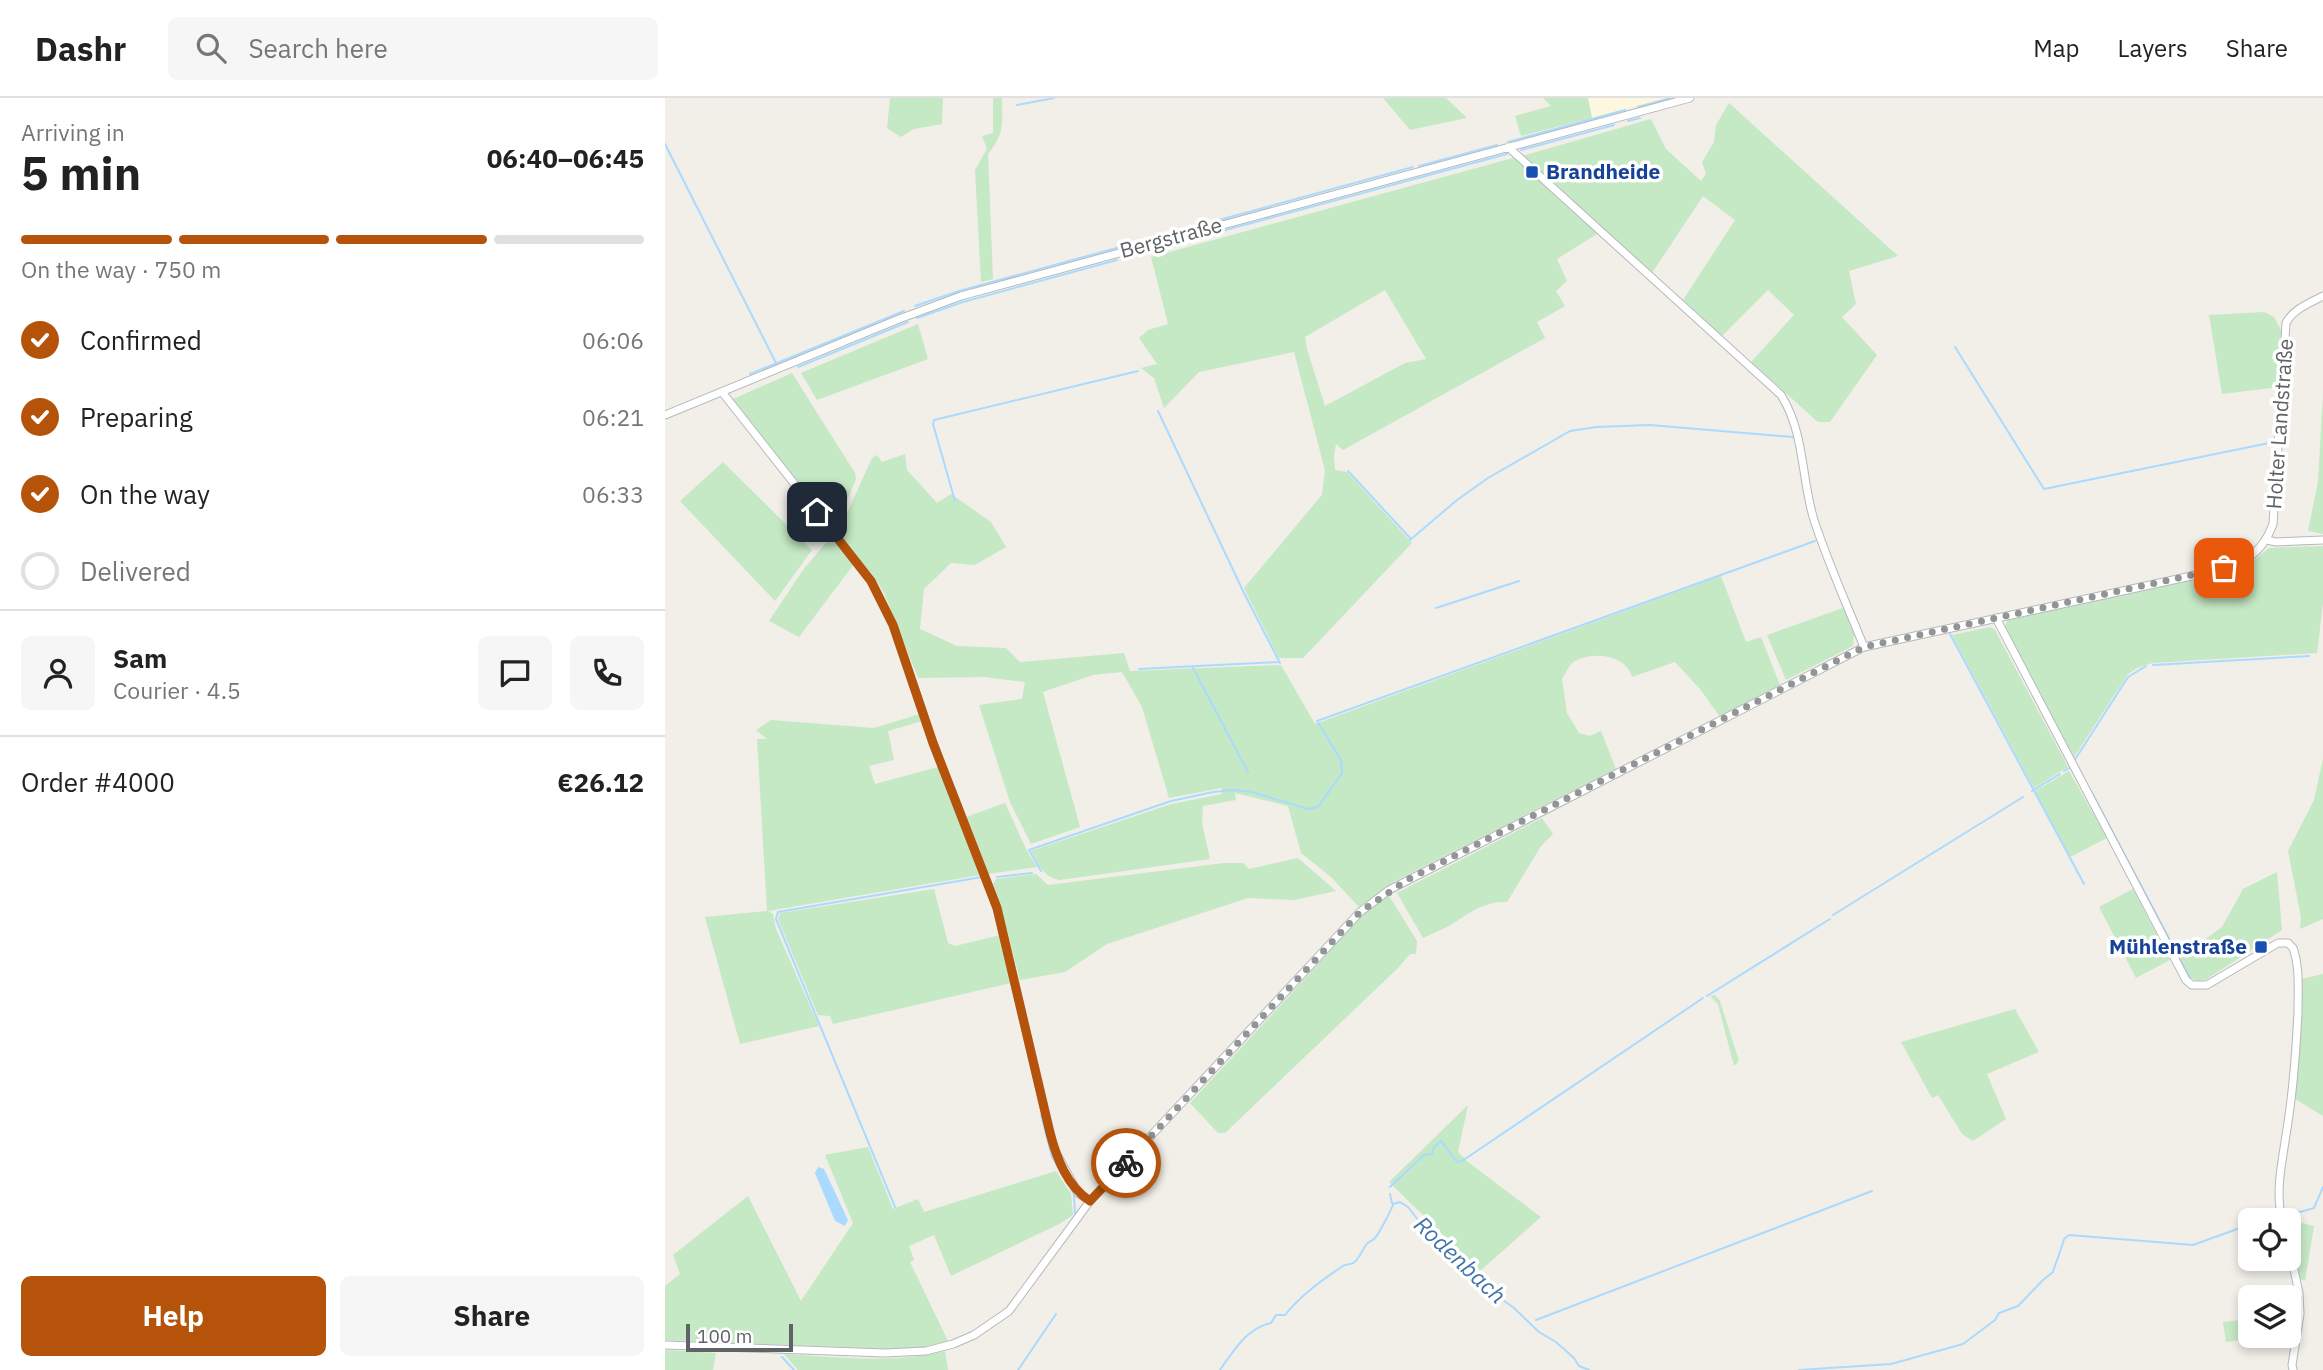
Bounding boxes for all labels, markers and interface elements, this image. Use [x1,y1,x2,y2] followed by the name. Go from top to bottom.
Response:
[168,17,658,80] search box
[35,27,126,70] text: Dashr
[192,29,230,67] icon: search
[248,31,388,65] text: Search here
[2033,32,2080,64] text: Map
[2118,32,2188,64] text: Layers
[2226,32,2288,64] text: Share
[21,117,125,147] text: Arriving in
[487,141,644,175] text: 06:40–06:45
[21,143,141,203] text: 5 min
[1546,157,1661,185] place label: Brandheide
[1524,164,1540,180] marker: Brandheide
[1116,210,1225,264] street label: Bergstraße
[21,254,221,284] text: On the way · 750 m
[21,321,59,359] icon: check
[80,323,202,357] text: Confirmed
[582,325,644,355] text: 06:06
[2259,338,2299,510] street label: Holter Landstraße
[21,398,59,436] icon: check
[80,400,193,434] text: Preparing
[582,402,644,432] text: 06:21
[21,475,59,513] icon: check
[80,477,210,511] text: On the way
[582,479,644,509] text: 06:33
[787,482,847,542] pin
[798,493,836,531] icon: home
[2194,538,2254,598] pin
[2205,549,2243,587] icon: bag
[80,554,191,588] text: Delivered
[21,636,95,710] button: person
[478,636,552,710] button: chat
[570,636,644,710] button: phone
[113,641,167,675] text: Sam
[113,675,241,705] text: Courier · 4.5
[21,765,175,799] text: Order #4000
[557,765,644,799] text: €26.12
[2109,932,2247,960] place label: Mühlenstraße
[2253,939,2269,955] marker: Mühlenstraße
[1091,1128,1161,1198] courier
[1107,1144,1145,1182] icon: bike
[2238,1208,2301,1348] map controls
[2238,1208,2301,1271] button: locate
[1408,1209,1513,1310] water label: Rodenbach
[21,1276,326,1356] button: Help
[340,1276,644,1356] button: Share
[2238,1285,2301,1348] button: layers
[686,1321,793,1353] scale bar
[697,1324,752,1348] text: 100 m

